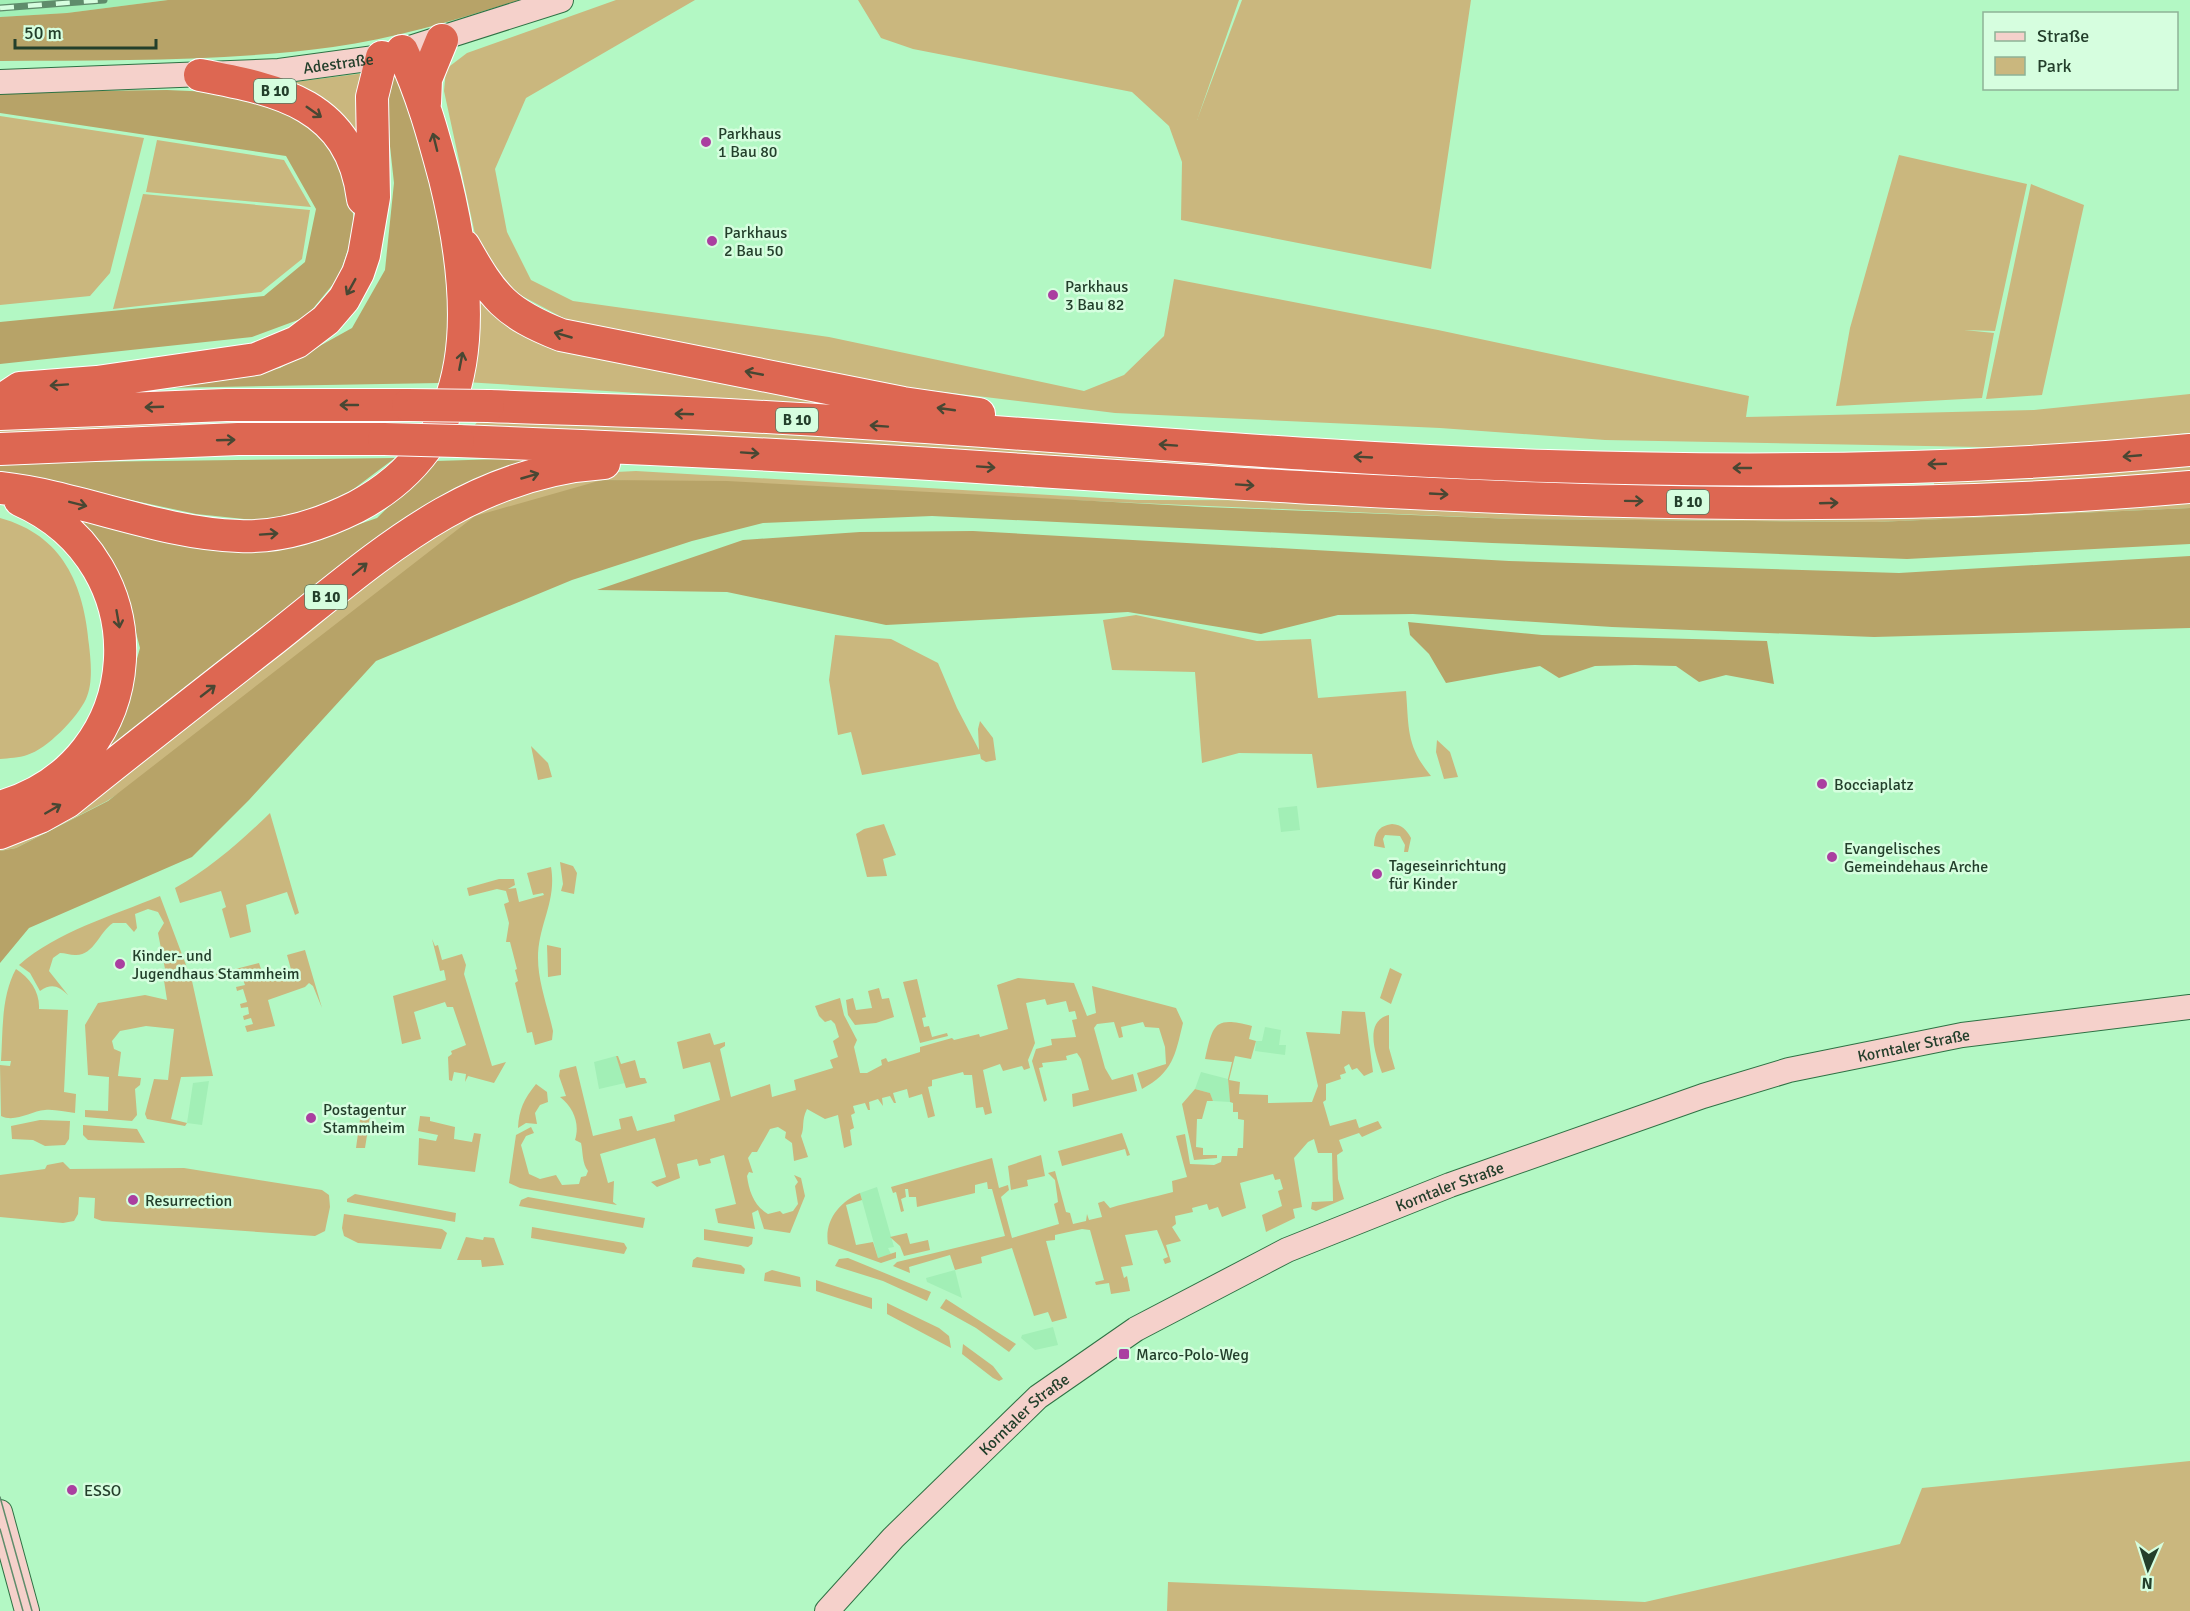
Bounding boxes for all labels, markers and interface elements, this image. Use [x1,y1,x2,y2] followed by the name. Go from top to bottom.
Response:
[15,12,156,50] scale bar
[1983,12,2178,90] legend
[24,22,62,44] text: 50 m
[2037,25,2089,47] text: Straße
[302,49,375,79] street label: Adestraße
[2037,55,2072,77] text: Park
[254,79,296,103] road number: B 10
[306,106,322,118] one-way arrow
[718,124,781,162] place label: Parkhaus 1 Bau 80
[429,133,441,152] one-way arrow
[699,135,713,149] marker: Parkhaus 1 Bau 80
[724,223,787,261] place label: Parkhaus 2 Bau 50
[705,234,719,248] marker: Parkhaus 2 Bau 50
[345,277,356,295] one-way arrow
[1065,277,1128,315] place label: Parkhaus 3 Bau 82
[1046,288,1060,302] marker: Parkhaus 3 Bau 82
[554,329,573,340] one-way arrow
[456,351,467,371] one-way arrow
[745,367,765,378] one-way arrow
[49,380,69,391] one-way arrow
[340,399,360,411] one-way arrow
[145,402,165,413] one-way arrow
[937,403,957,414] one-way arrow
[675,408,695,419] one-way arrow
[776,408,818,432] road number: B 10
[870,420,890,431] one-way arrow
[216,434,236,445] one-way arrow
[1159,440,1179,451] one-way arrow
[739,447,759,458] one-way arrow
[1353,451,1373,462] one-way arrow
[2122,451,2142,462] one-way arrow
[1928,459,1948,470] one-way arrow
[976,462,996,473] one-way arrow
[1733,463,1753,474] one-way arrow
[520,470,539,481] one-way arrow
[1234,479,1254,490] one-way arrow
[1429,489,1449,500] one-way arrow
[1667,490,1709,514] road number: B 10
[1624,495,1644,507] one-way arrow
[1819,497,1839,509] one-way arrow
[68,498,87,510] one-way arrow
[259,528,279,539] one-way arrow
[352,562,368,575] one-way arrow
[305,585,347,609] road number: B 10
[113,609,124,628] one-way arrow
[200,684,216,697] one-way arrow
[1834,775,1914,795] place label: Bocciaplatz
[1815,777,1829,791] marker: Bocciaplatz
[45,803,62,815] one-way arrow
[1844,839,1988,877] place label: Evangelisches Gemeindehaus Arche
[1825,850,1839,864] marker: Evangelisches Gemeindehaus Arche
[1389,856,1507,894] place label: Tageseinrichtung für Kinder
[1370,867,1384,881] marker: Tageseinrichtung für Kinder
[132,946,300,984] place label: Kinder- und Jugendhaus Stammheim
[113,957,127,971] marker: Kinder- und Jugendhaus Stammheim
[1856,1025,1971,1067] street label: Korntaler Straße
[323,1100,406,1138] place label: Postagentur Stammheim
[304,1111,318,1125] marker: Postagentur Stammheim
[1393,1158,1507,1217] street label: Korntaler Straße
[145,1191,232,1211] place label: Resurrection
[126,1193,140,1207] marker: Resurrection
[1136,1345,1249,1365] place label: Marco-Polo-Weg
[1117,1347,1131,1361] marker: Marco-Polo-Weg
[975,1369,1073,1460] street label: Korntaler Straße
[84,1481,121,1501] place label: ESSO
[65,1483,79,1497] marker: ESSO
[2118,1539,2178,1599] north arrow
[2141,1573,2153,1593] text: N

